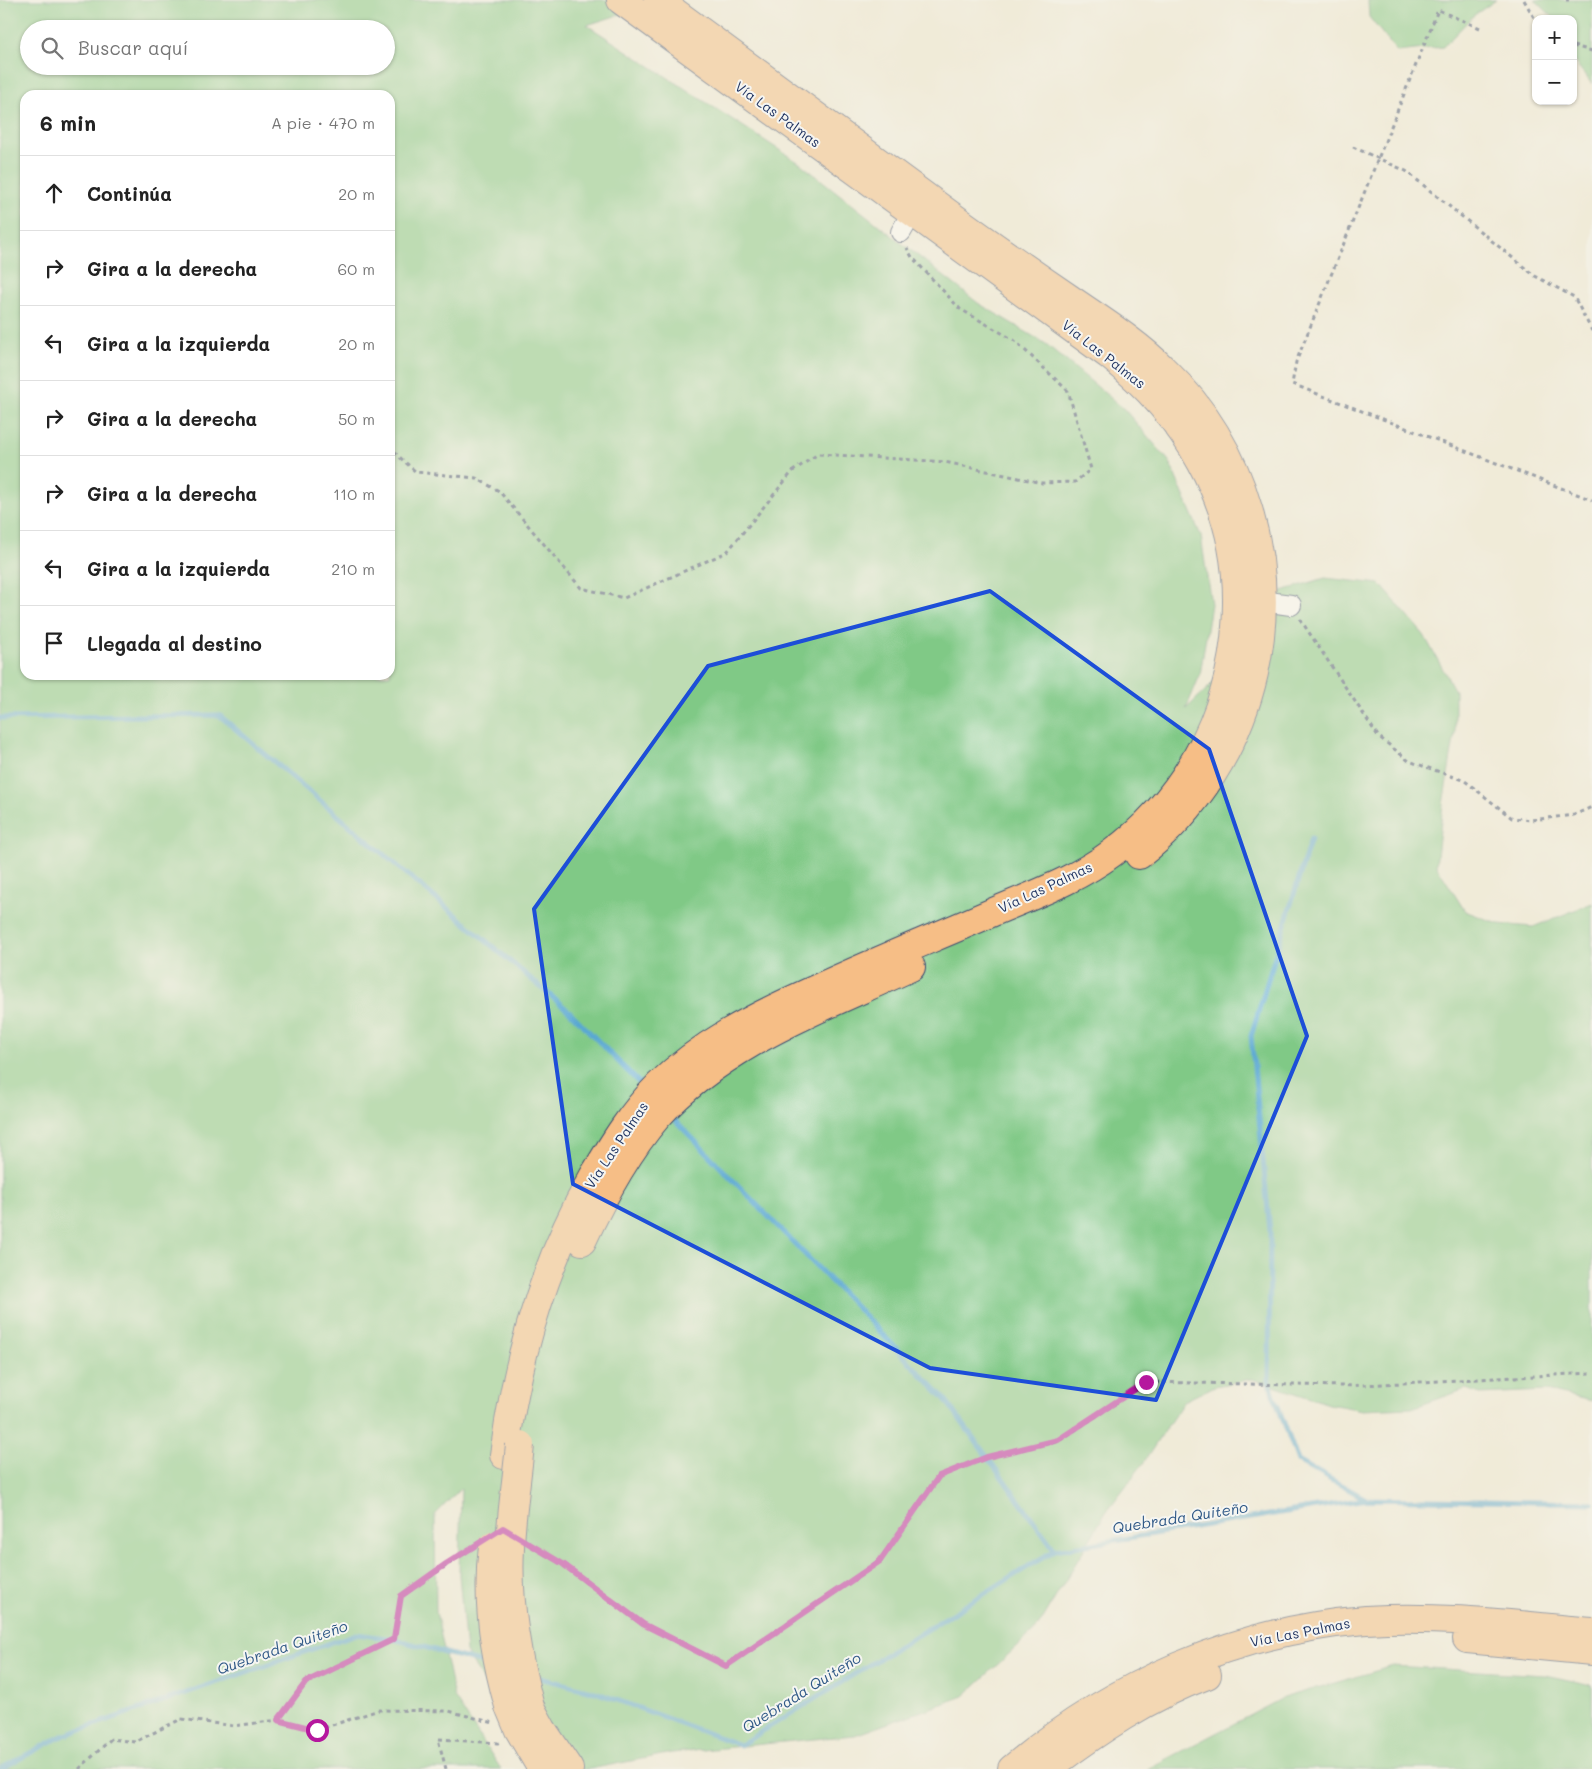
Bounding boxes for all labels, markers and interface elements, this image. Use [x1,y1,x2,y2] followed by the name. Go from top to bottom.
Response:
[1532,15,1577,105] map controls
[1532,15,1577,60] button: +
[20,20,395,75] search box
[38,34,66,62] icon: search
[78,35,188,60] text: Buscar aquí
[1532,60,1577,105] button: −
[731,76,825,152] street label: Vía Las Palmas
[40,109,96,136] text: 6 min
[271,112,375,133] text: A pie · 470 m
[40,179,68,207] icon: ahead
[87,181,172,206] text: Continúa
[338,183,375,204] text: 20 m
[40,254,68,282] icon: right
[87,256,257,281] text: Gira a la derecha
[338,258,375,279] text: 60 m
[1058,315,1150,393] street label: Vía Las Palmas
[40,329,68,357] icon: left
[87,331,270,356] text: Gira a la izquierda
[338,333,375,354] text: 20 m
[40,404,68,432] icon: right
[87,406,257,431] text: Gira a la derecha
[338,408,375,429] text: 50 m
[40,479,68,507] icon: right
[87,481,257,506] text: Gira a la derecha
[333,483,375,504] text: 110 m
[40,554,68,582] icon: left
[87,556,270,581] text: Gira a la izquierda
[331,558,375,579] text: 210 m
[40,629,68,657] icon: arrive
[87,631,262,656] text: Llegada al destino
[995,857,1095,917] street label: Vía Las Palmas
[580,1098,652,1192] street label: Vía Las Palmas
[1135,1371,1158,1394] route end
[1111,1496,1249,1538] water label: Quebrada Quiteño
[1248,1613,1352,1651] street label: Vía Las Palmas
[214,1615,350,1679] water label: Quebrada Quiteño
[738,1647,864,1737] water label: Quebrada Quiteño
[306,1719,329,1742] route start

